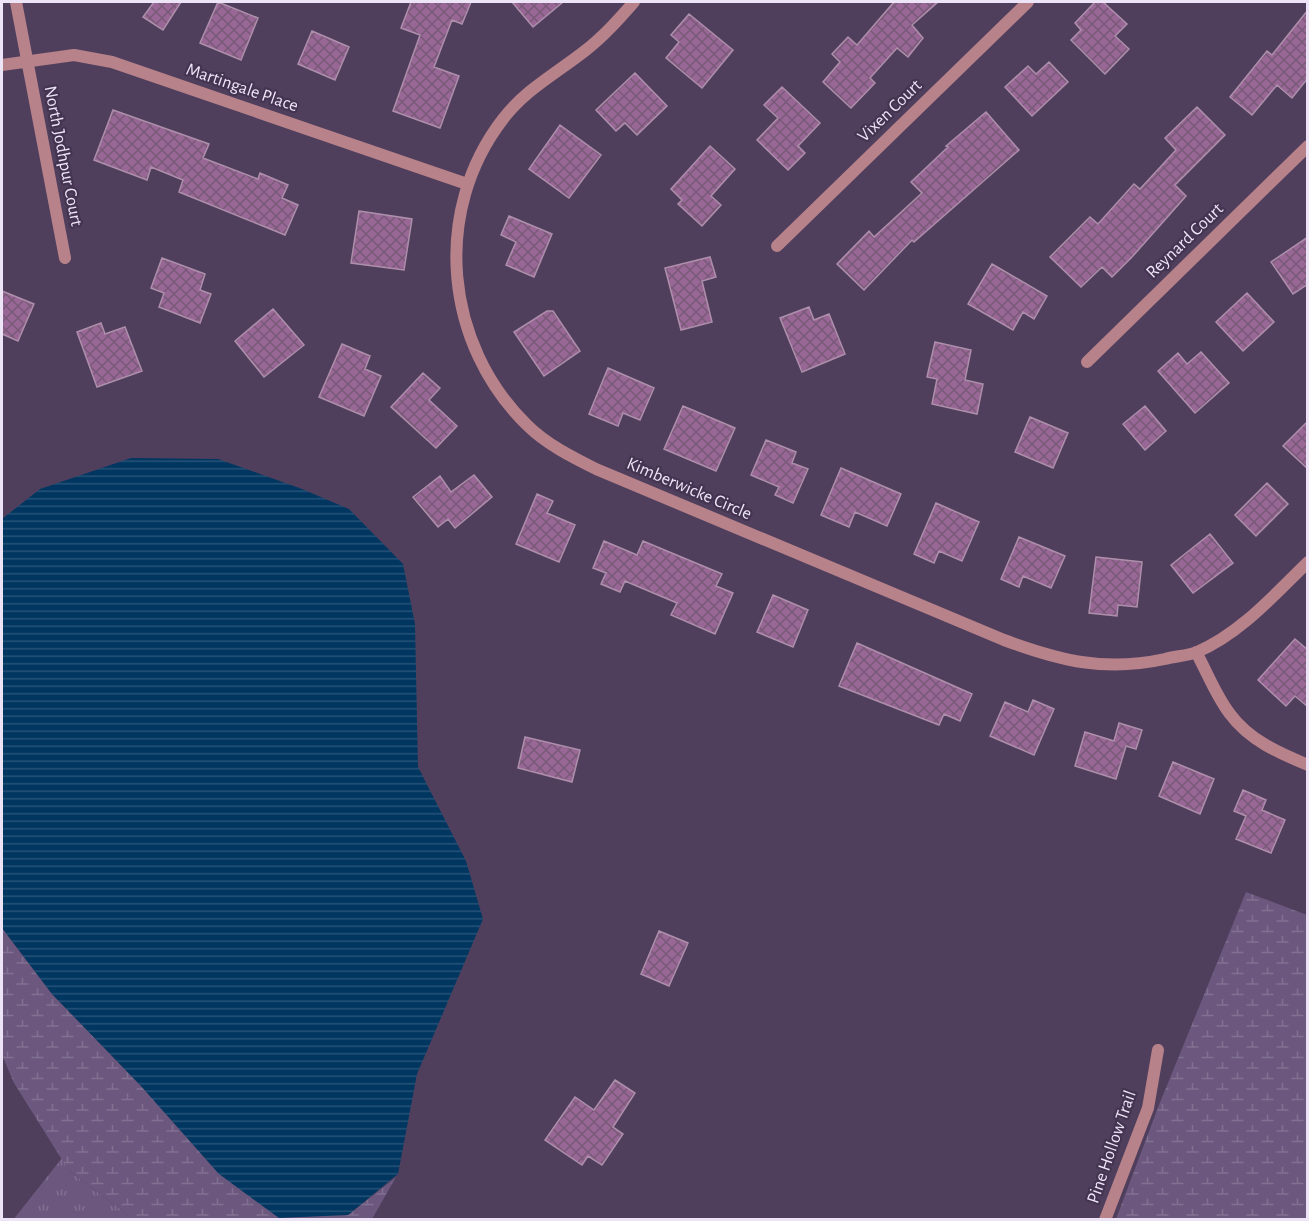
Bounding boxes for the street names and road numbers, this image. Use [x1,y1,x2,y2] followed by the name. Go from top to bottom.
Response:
[184,60,300,116] street label: Martingale Place
[855,76,926,146] street label: Vixen Court
[41,84,85,228] street label: North Jodhpur Court
[1143,200,1227,282] street label: Reynard Court
[624,455,754,523] street label: Kimberwicke Circle
[1084,1088,1140,1206] street label: Pine Hollow Trail

